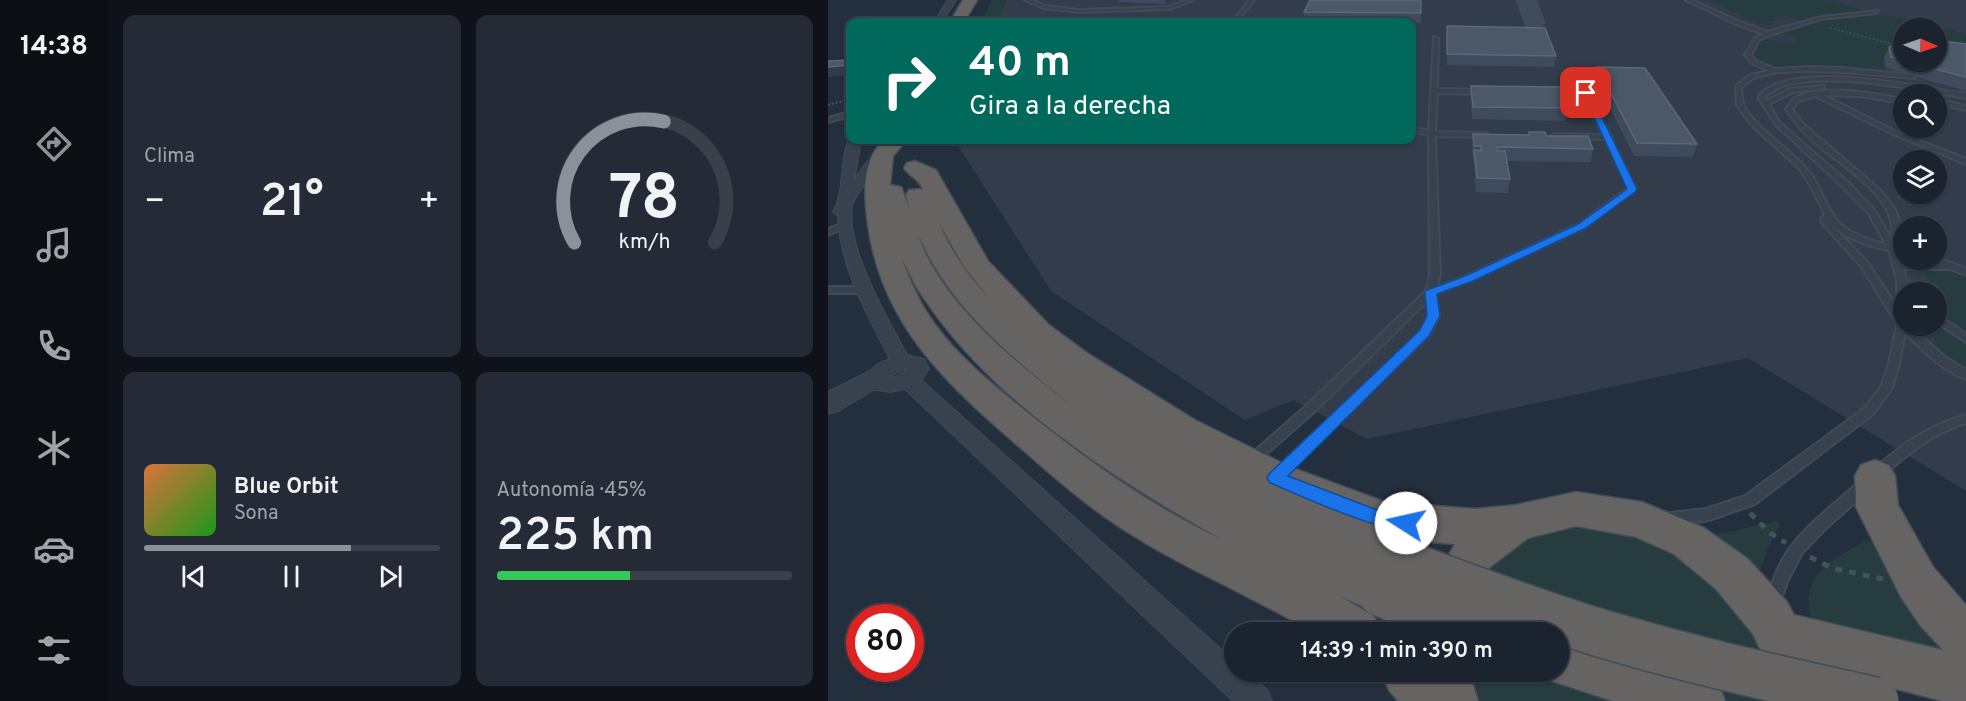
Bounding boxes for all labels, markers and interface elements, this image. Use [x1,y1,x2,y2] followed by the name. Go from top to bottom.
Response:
[1893,18,1947,72] north arrow
[1893,18,1947,336] map controls
[20,30,88,64] text: 14:38
[969,38,1071,91] text: 40 m
[870,42,948,120] icon: right
[1560,67,1611,118] pin
[1569,76,1602,109] icon: arrive
[1893,84,1947,138] button: search
[969,90,1171,124] text: Gira a la derecha
[33,123,75,165] icon: directions
[144,144,195,170] text: Clima
[1893,150,1947,204] button: layers
[609,162,680,241] text: 78
[260,175,324,232] text: 21°
[144,182,165,224] text: −
[418,182,440,224] text: +
[1893,216,1947,270] button: +
[33,224,75,266] icon: music
[618,229,670,256] text: km/h
[1893,282,1947,336] button: −
[33,325,75,367] icon: phone
[33,427,75,469] icon: climate
[234,474,339,501] text: Blue Orbit
[497,478,646,504] text: Autonomía · 45%
[1374,491,1438,555] position arrow
[234,501,279,527] text: Sona
[497,509,654,566] text: 225 km
[33,528,75,570] icon: car
[177,560,210,593] icon: previous
[275,560,308,593] icon: pause
[374,560,407,593] icon: next
[846,604,924,682] speed limit sign: 80
[33,629,75,671] icon: filters
[1300,638,1493,665] text: 14:39 · 1 min · 390 m

